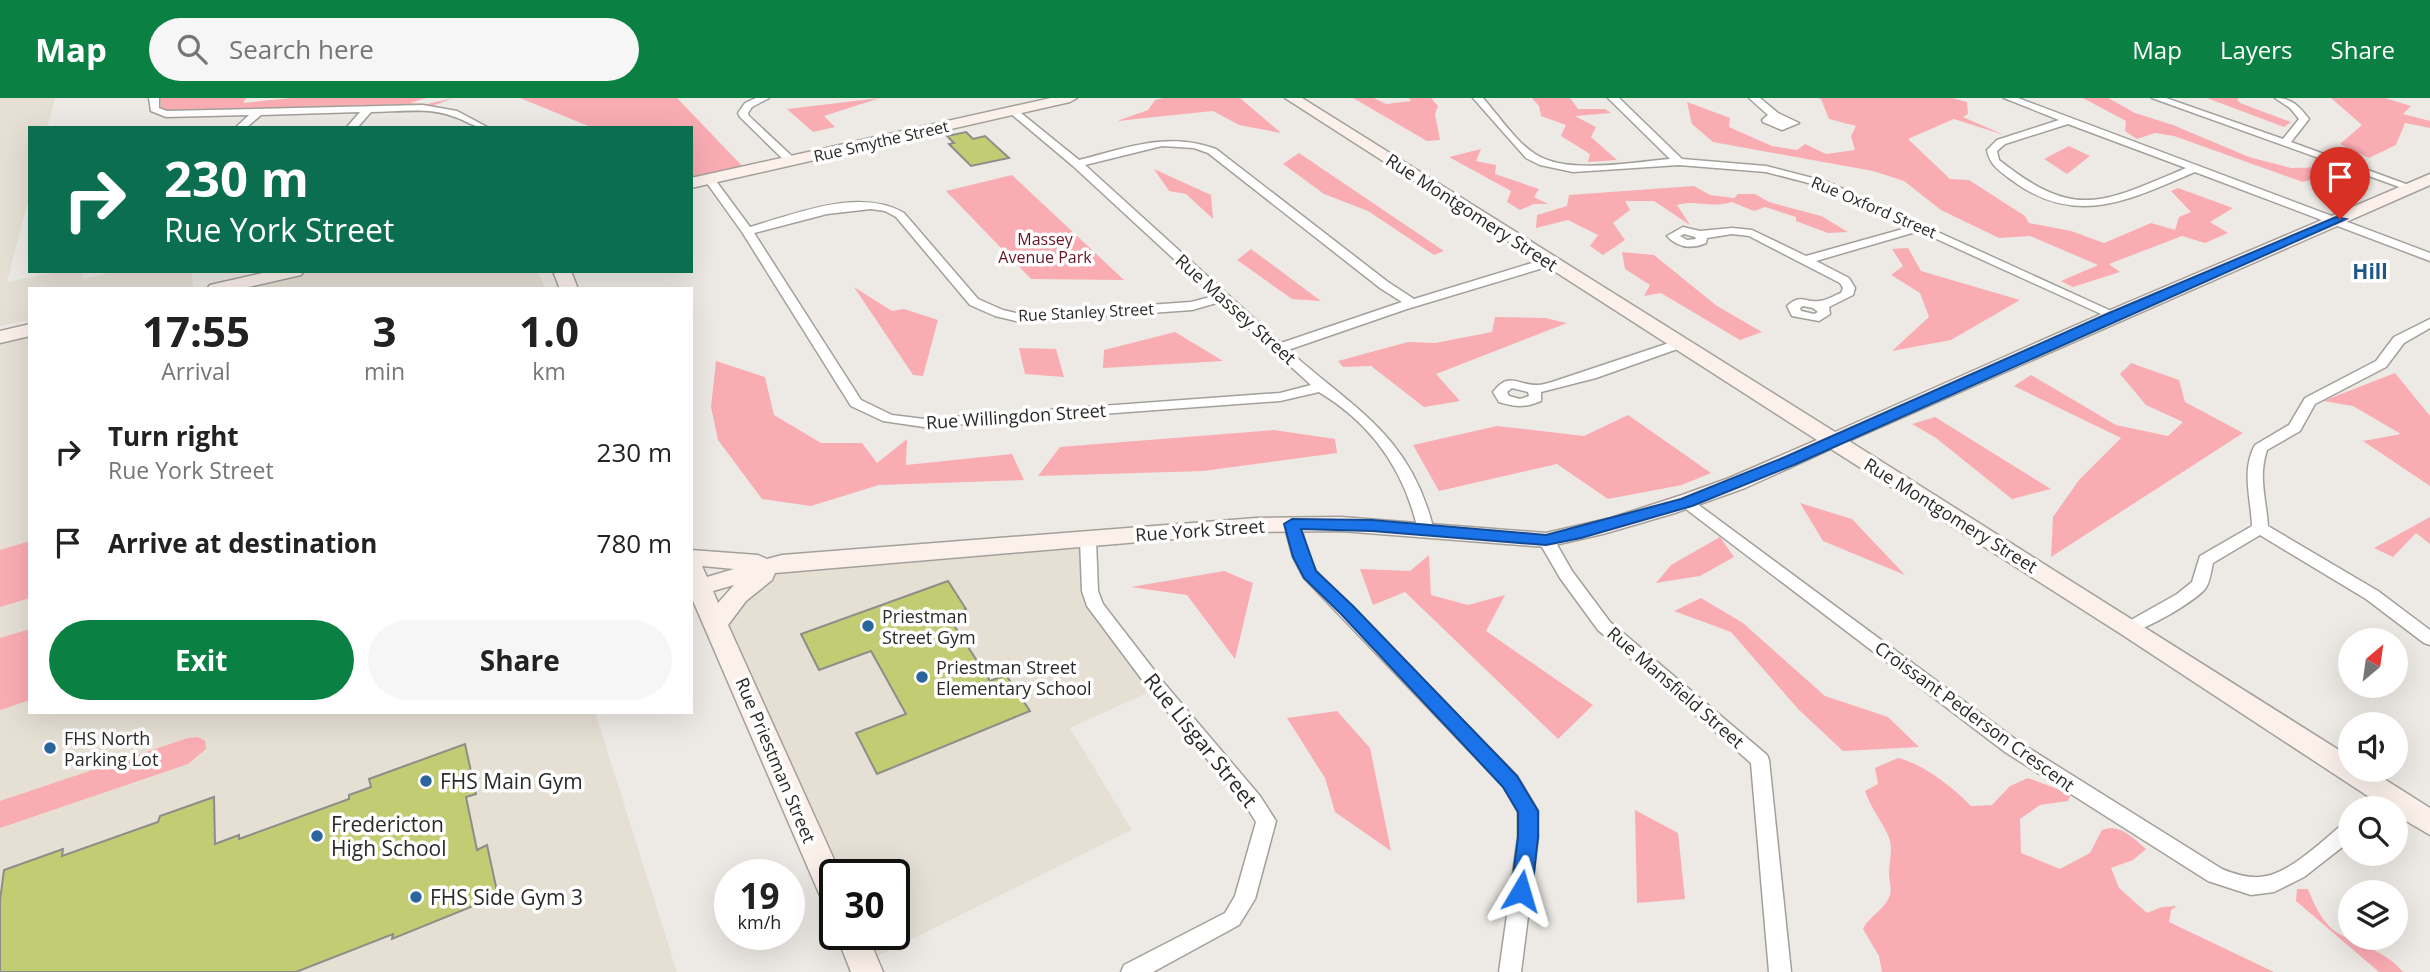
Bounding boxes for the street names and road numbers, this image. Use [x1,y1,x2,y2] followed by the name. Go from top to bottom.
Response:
[811,115,951,167] street label: Rue Smythe Street
[1382,147,1562,277] street label: Rue Montgomery Street
[1808,171,1940,243] street label: Rue Oxford Street
[1171,248,1301,370] street label: Rue Massey Street
[1018,297,1155,327] street label: Rue Stanley Street
[925,398,1107,434] street label: Rue Willingdon Street
[1860,452,2042,578] street label: Rue Montgomery Street
[1135,514,1265,546] street label: Rue York Street
[1602,621,1750,753] street label: Rue Mansfield Street
[1870,635,2080,797] street label: Croissant Pederson Crescent
[1138,667,1264,813] street label: Rue Lisgar Street
[730,674,822,846] street label: Rue Priestman Street

